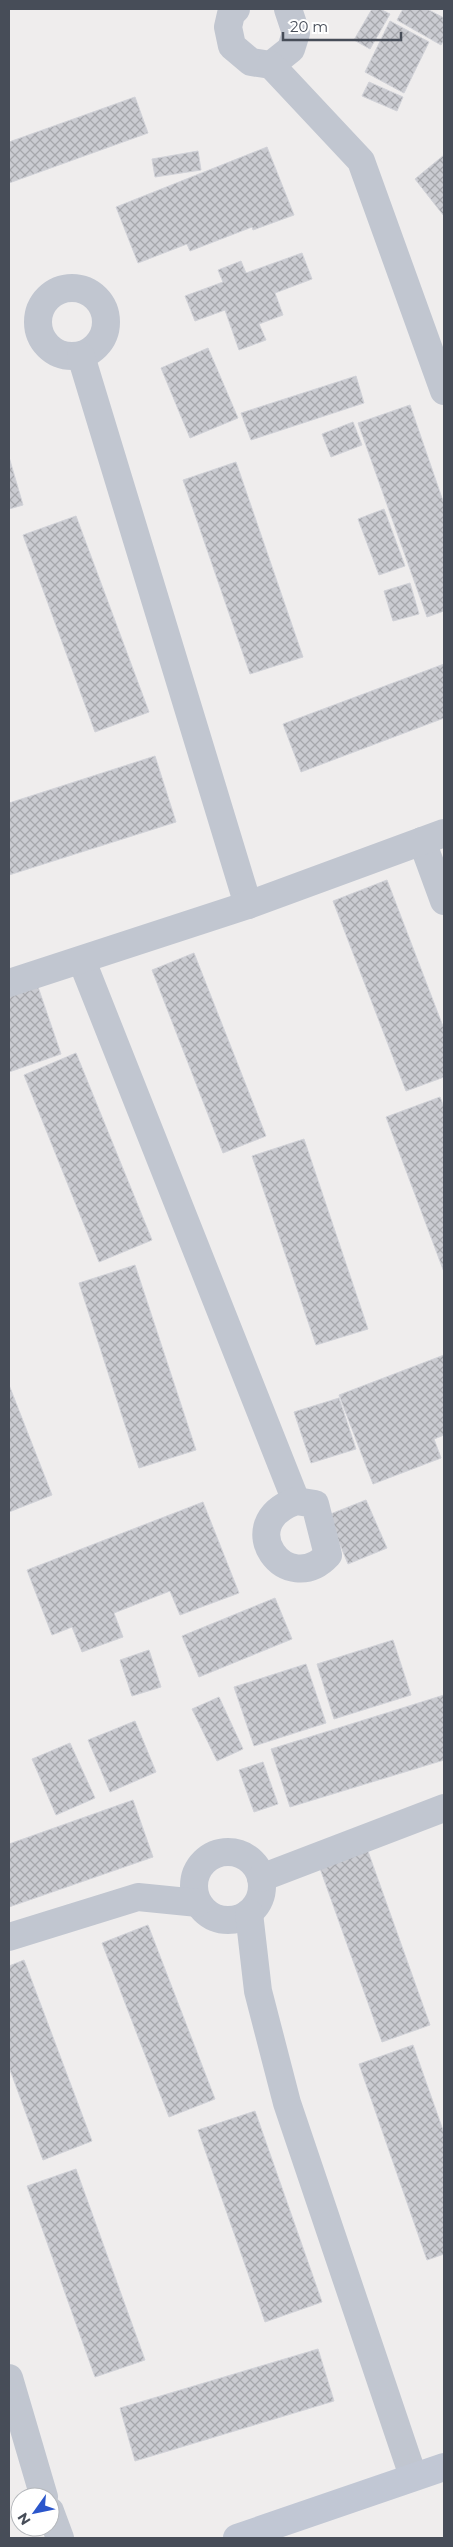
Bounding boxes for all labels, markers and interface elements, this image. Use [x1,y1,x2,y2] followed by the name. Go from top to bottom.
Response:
[283,10,400,42] scale bar
[290,17,328,36] text: 20 m
[10,2487,60,2537] north arrow
[13,2509,35,2529] text: N

